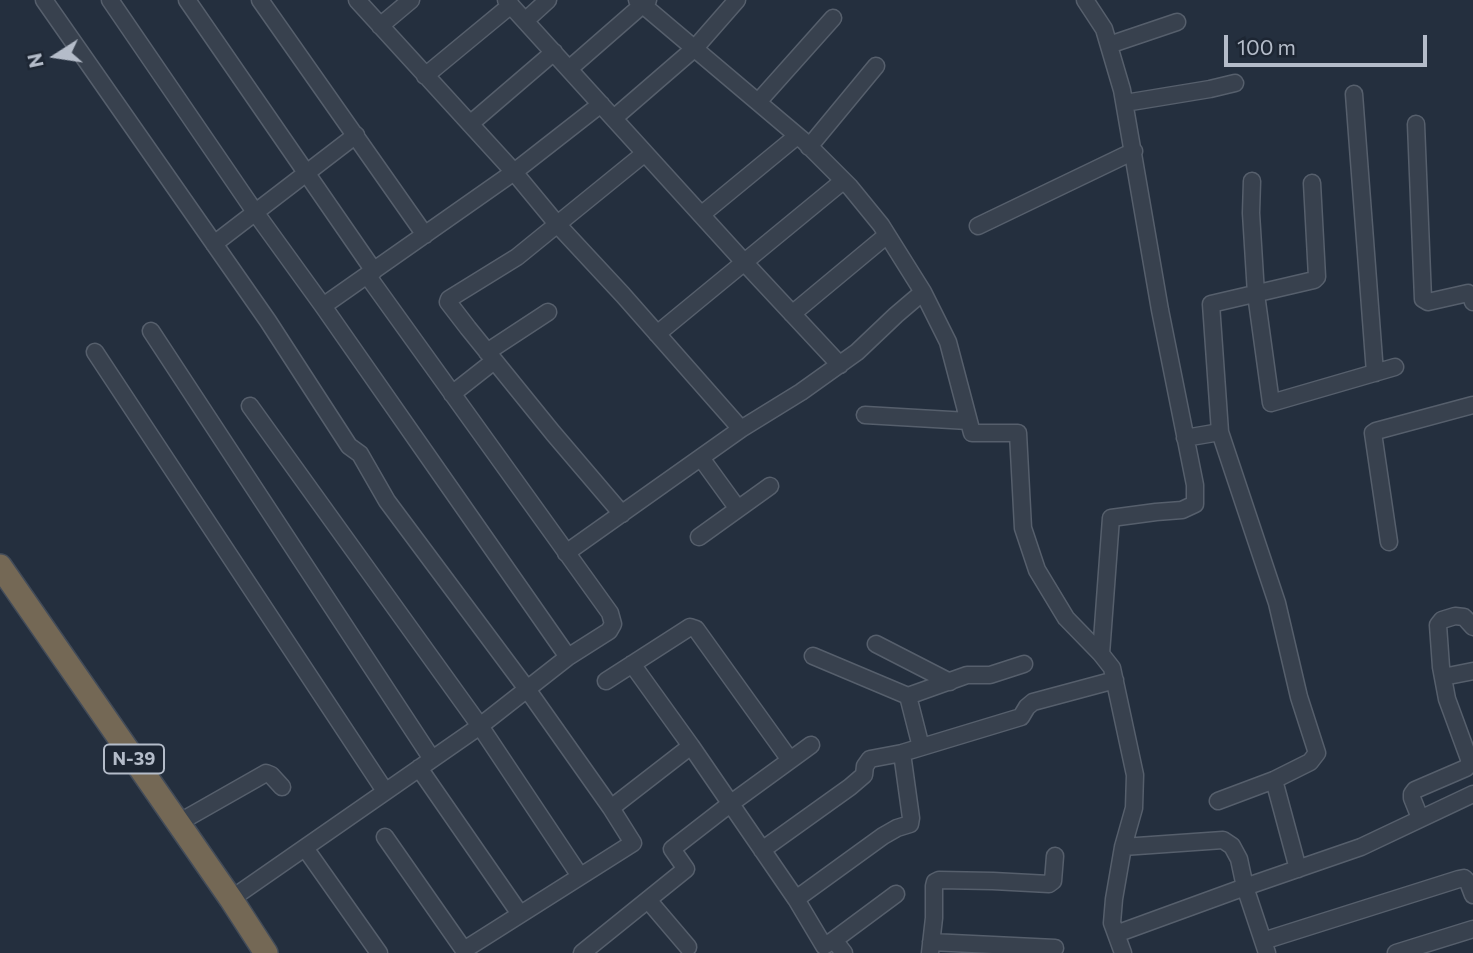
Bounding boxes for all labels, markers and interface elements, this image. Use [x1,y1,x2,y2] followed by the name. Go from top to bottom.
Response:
[21,21,91,91] north arrow
[1228,21,1431,65] scale bar
[1237,34,1296,59] text: 100 m
[22,51,48,70] text: N
[104,744,164,774] road number: N-39

